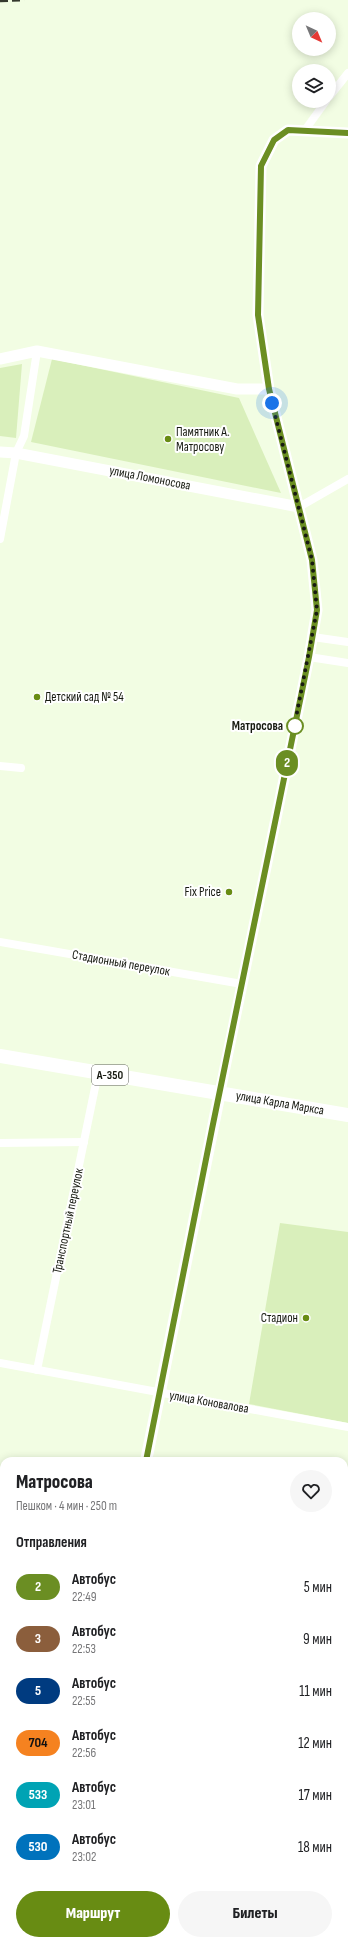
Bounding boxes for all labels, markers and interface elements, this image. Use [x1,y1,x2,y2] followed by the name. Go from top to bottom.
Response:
[292,12,336,56] north arrow
[292,12,336,108] map controls
[292,64,336,108] button: layers
[262,393,282,413] your location
[176,424,229,455] place label: Памятник А. Матросову
[163,434,173,444] marker: Памятник А. Матросову
[108,462,192,494] street label: улица Ломоносова
[45,689,124,705] place label: Детский сад № 54
[32,692,42,702] marker: Детский сад № 54
[286,717,304,735] marker: Матросова
[232,718,283,734] place label: Матросова
[274,750,300,776] line badge: 2
[284,754,290,771] text: 2
[185,884,221,900] place label: Fix Price
[224,887,234,897] marker: Fix Price
[71,947,171,979] street label: Стадионный переулок
[92,1065,128,1085] road number: А-350
[235,1087,325,1119] street label: улица Карла Маркса
[49,1167,87,1275] street label: Транспортный переулок
[261,1310,298,1326] place label: Стадион
[301,1313,311,1323] marker: Стадион
[168,1387,250,1417] street label: улица Коновалова
[290,1470,332,1512] button: heart
[16,1471,93,1494] text: Матросова
[16,1498,117,1514] text: Пешком · 4 мин · 250 m
[16,1533,87,1552] text: Отправления
[72,1570,116,1589] text: Автобус
[35,1578,41,1595] text: 2
[304,1578,332,1597] text: 5 мин
[72,1589,96,1605] text: 22:49
[72,1622,116,1641] text: Автобус
[35,1630,41,1647] text: 3
[303,1630,332,1649] text: 9 мин
[72,1641,96,1657] text: 22:53
[72,1674,116,1693] text: Автобус
[35,1682,41,1699] text: 5
[299,1682,332,1701] text: 11 мин
[72,1693,96,1709] text: 22:55
[72,1726,116,1745] text: Автобус
[28,1734,48,1751] text: 704
[298,1734,332,1753] text: 12 мин
[72,1745,96,1761] text: 22:56
[72,1778,116,1797] text: Автобус
[29,1786,47,1803] text: 533
[299,1786,332,1805] text: 17 мин
[72,1797,96,1813] text: 23:01
[72,1830,116,1849] text: Автобус
[28,1838,48,1855] text: 530
[298,1838,332,1857] text: 18 мин
[72,1849,96,1865] text: 23:02
[16,1891,170,1937] button: Маршрут
[178,1891,332,1937] button: Билеты

